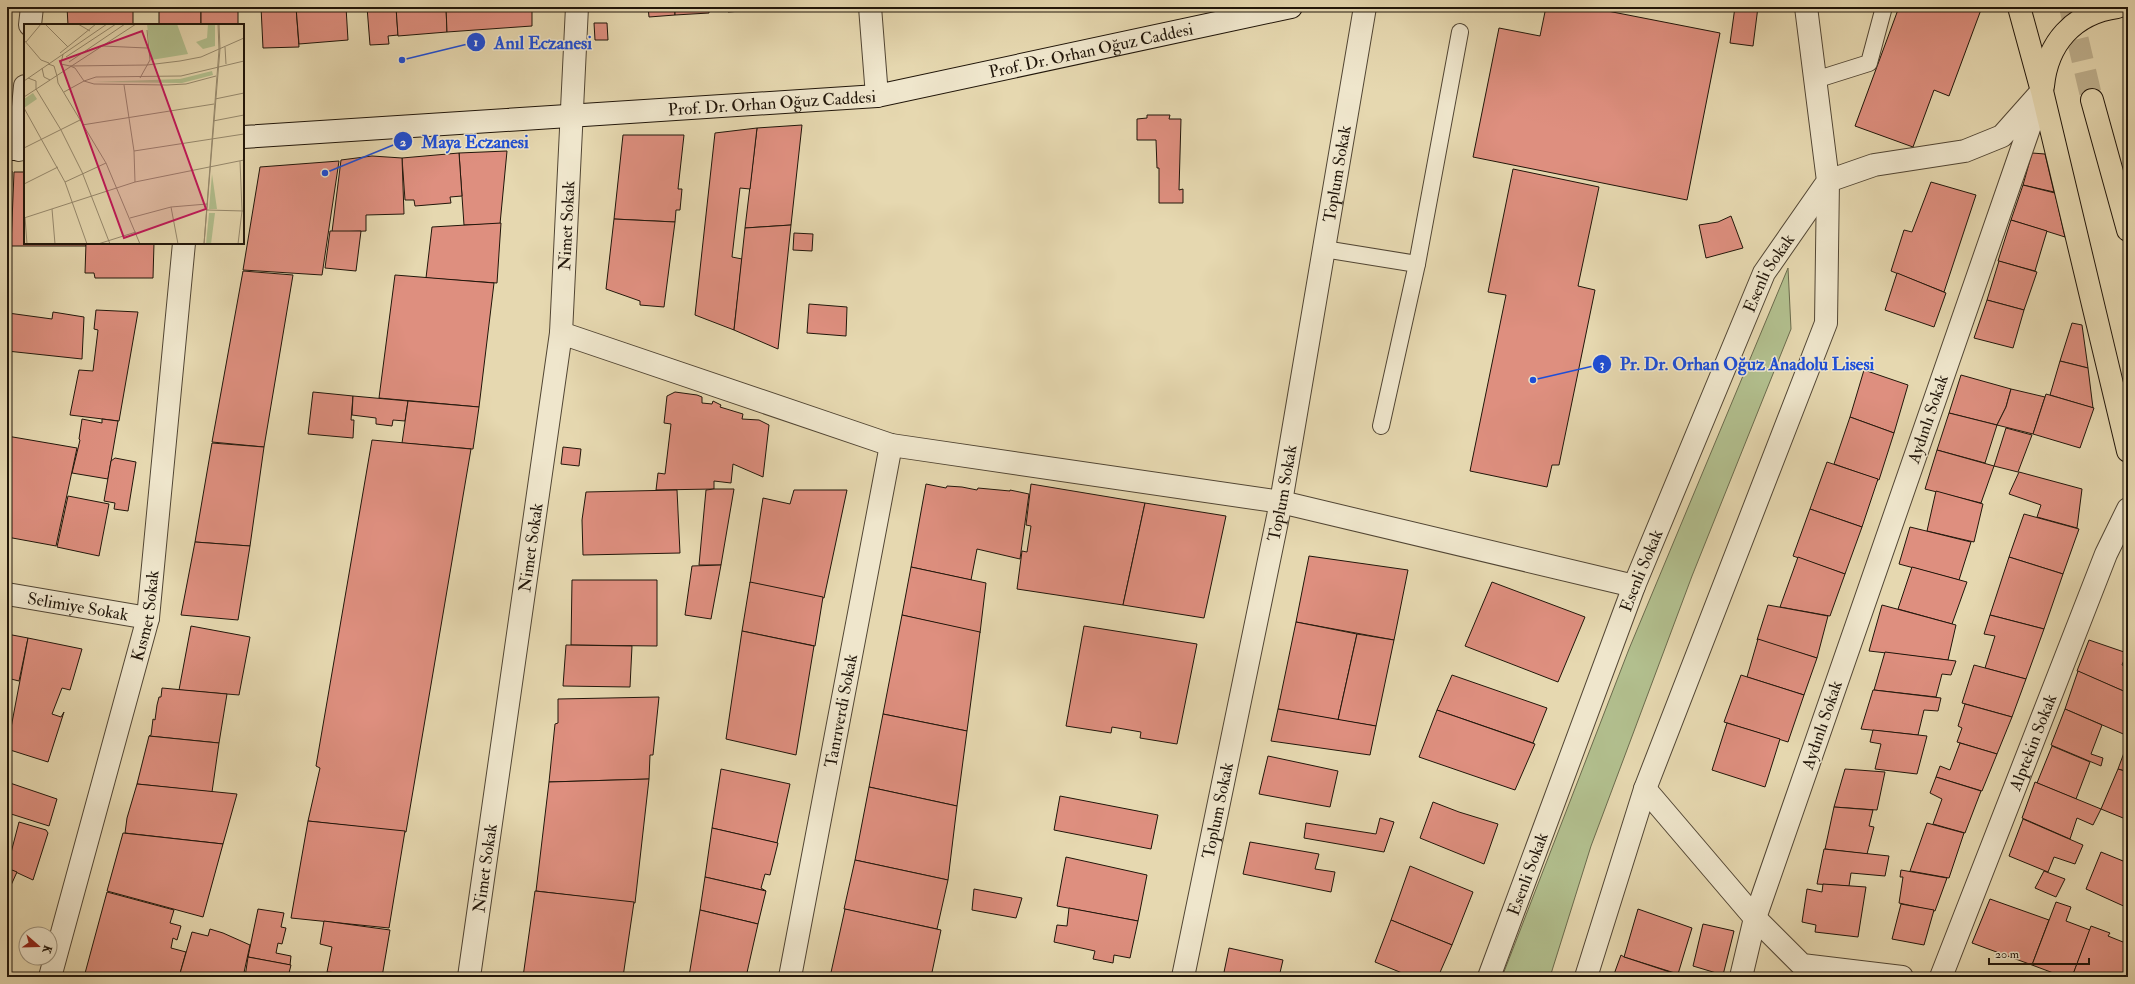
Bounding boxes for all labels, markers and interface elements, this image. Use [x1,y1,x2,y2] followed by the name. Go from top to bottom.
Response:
[987,18,1195,82] street label: Prof. Dr. Orhan Oğuz Caddesi
[24,24,244,244] inset map
[466,27,600,57] callout: Anıl Eczanesi
[493,32,592,55] text: Anıl Eczanesi
[474,35,478,50] text: 1
[667,86,877,120] street label: Prof. Dr. Orhan Oğuz Caddesi
[1318,124,1355,224] street label: Toplum Sokak
[393,126,536,156] callout: Maya Eczanesi
[420,131,529,154] text: Maya Eczanesi
[400,135,406,150] text: 2
[554,180,579,271] street label: Nimet Sokak
[1738,230,1799,315] street label: Esenli Sokak
[1592,349,1883,379] callout: Pr. Dr. Orhan Oğuz Anadolu Lisesi
[1620,353,1875,376] text: Pr. Dr. Orhan Oğuz Anadolu Lisesi
[1600,357,1605,372] text: 3
[1903,372,1954,467] street label: Aydınlı Sokak
[1263,443,1301,543] street label: Toplum Sokak
[514,501,547,593] street label: Nimet Sokak
[1615,526,1667,615] street label: Esenli Sokak
[126,569,163,664] street label: Kısmet Sokak
[26,587,130,625] street label: Selimiye Sokak
[819,652,862,769] street label: Tanrıverdi Sokak
[1797,678,1848,773] street label: Aydınlı Sokak
[2004,691,2061,795] street label: Alptekin Sokak
[1197,761,1238,860] street label: Toplum Sokak
[468,822,501,914] street label: Nimet Sokak
[1502,829,1552,918] street label: Esenli Sokak
[18,926,58,966] north arrow
[1989,940,2089,966] scale bar
[39,943,54,956] text: K
[1995,947,2020,962] text: 20 m

